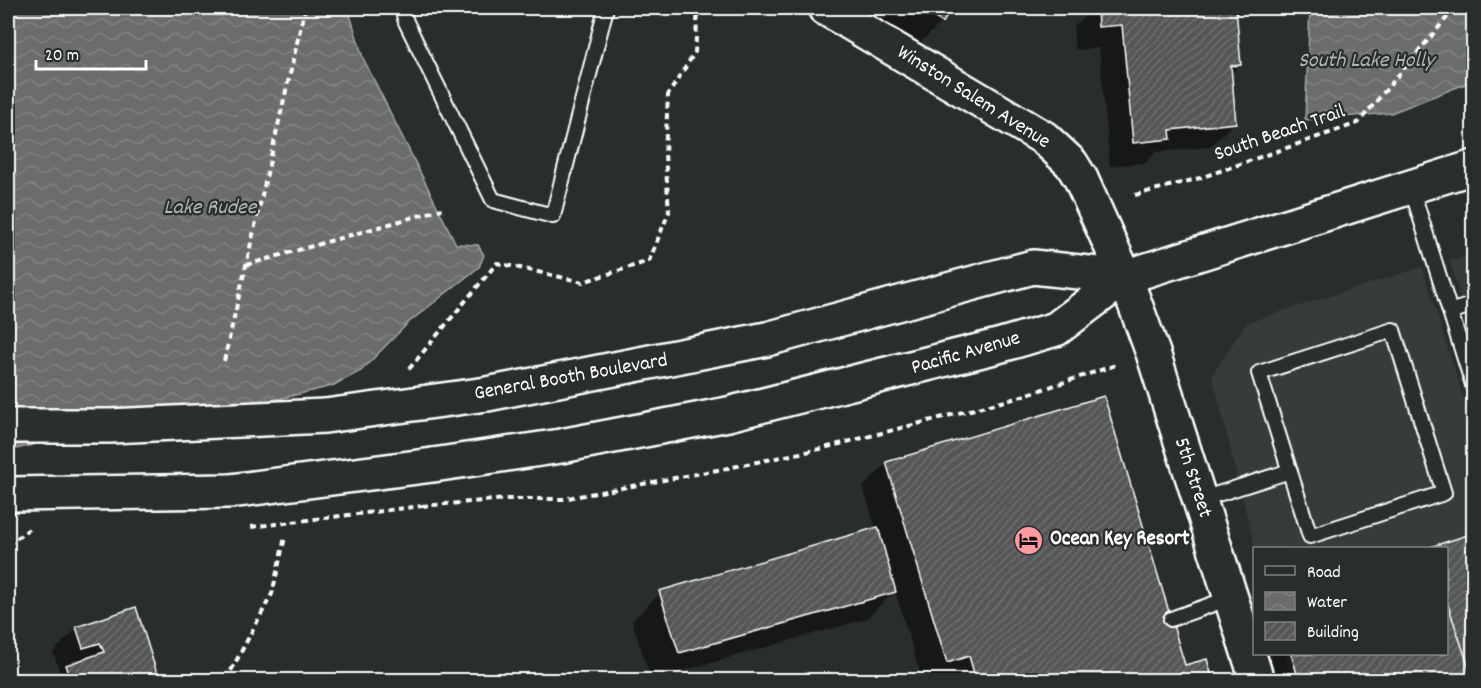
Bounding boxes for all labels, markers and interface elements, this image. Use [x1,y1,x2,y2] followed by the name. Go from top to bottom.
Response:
[36,33,146,71] scale bar
[890,39,1056,157] street label: Winston Salem Avenue
[45,44,79,69] text: 20 m
[1298,46,1437,77] water label: South Lake Holly
[1211,98,1349,170] street label: South Beach Trail
[164,193,258,224] water label: Lake Rudee
[908,324,1024,384] street label: Pacific Avenue
[472,346,670,410] street label: General Booth Boulevard
[1165,434,1219,522] street label: 5th Street
[1013,524,1045,556] hotel icon: Ocean Key Resort
[1050,525,1190,555] place label: Ocean Key Resort
[1253,547,1448,655] legend
[1307,561,1341,586] text: Road
[1307,591,1347,616] text: Water
[1307,621,1359,646] text: Building

